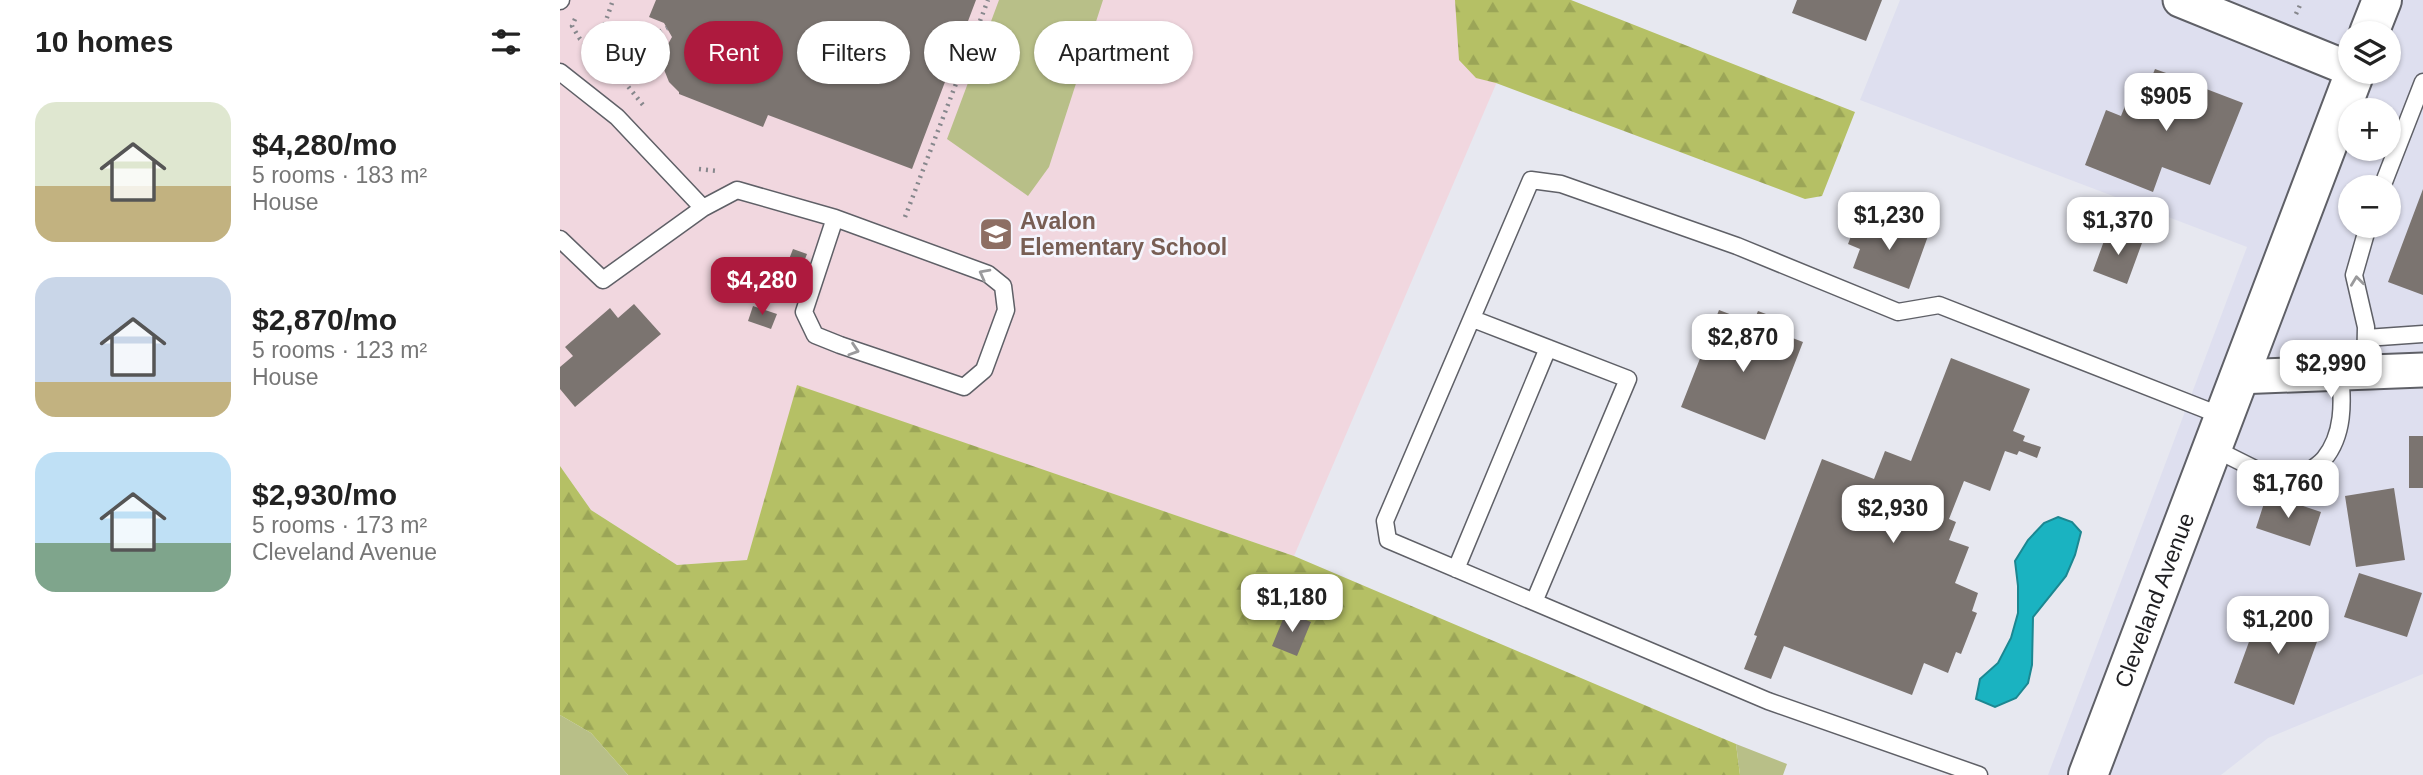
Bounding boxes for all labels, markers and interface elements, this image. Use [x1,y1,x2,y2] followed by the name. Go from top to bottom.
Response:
[581,21,670,84] chip: Buy
[684,21,783,84] chip: Rent
[797,21,910,84] chip: Filters
[924,21,1020,84] chip: New
[1034,21,1193,84] chip: Apartment
[2338,21,2401,238] map controls
[2338,21,2401,84] button: layers
[487,23,525,61] icon: filters
[35,25,173,58] text: 10 homes
[2125,74,2207,133] pin: $905
[2140,83,2192,109] text: $905
[2338,98,2401,161] button: +
[252,128,397,161] text: $4,280/mo
[91,130,175,214] icon: home
[252,162,427,188] text: 5 rooms · 183 m²
[2338,175,2401,238] button: −
[252,189,318,215] text: House
[1832,192,1946,252] pin: $1,230
[2061,198,2175,257] pin: $1,370
[1854,202,1924,228] text: $1,230
[2083,207,2153,233] text: $1,370
[1020,208,1227,260] place label: Avalon Elementary School
[977,215,1015,253] school or university icon: Avalon Elementary School
[705,258,819,317] pin: $4,280
[727,267,797,293] text: $4,280
[979,269,992,283] one-way arrow
[2349,275,2364,287] one-way arrow
[252,303,397,336] text: $2,870/mo
[91,305,175,389] icon: home
[1686,314,1800,374] pin: $2,870
[1708,324,1778,350] text: $2,870
[252,337,427,363] text: 5 rooms · 123 m²
[2274,340,2388,400] pin: $2,990
[847,342,860,356] one-way arrow
[2296,350,2366,376] text: $2,990
[252,364,318,390] text: House
[2231,461,2345,520] pin: $1,760
[2253,470,2323,496] text: $1,760
[252,478,397,511] text: $2,930/mo
[91,480,175,564] icon: home
[1836,486,1950,545] pin: $2,930
[1858,495,1928,521] text: $2,930
[2109,509,2199,691] street label: Cleveland Avenue
[252,512,427,538] text: 5 rooms · 173 m²
[252,539,437,565] text: Cleveland Avenue
[1235,574,1349,634] pin: $1,180
[1257,584,1327,610] text: $1,180
[2221,596,2335,656] pin: $1,200
[2243,606,2313,632] text: $1,200

